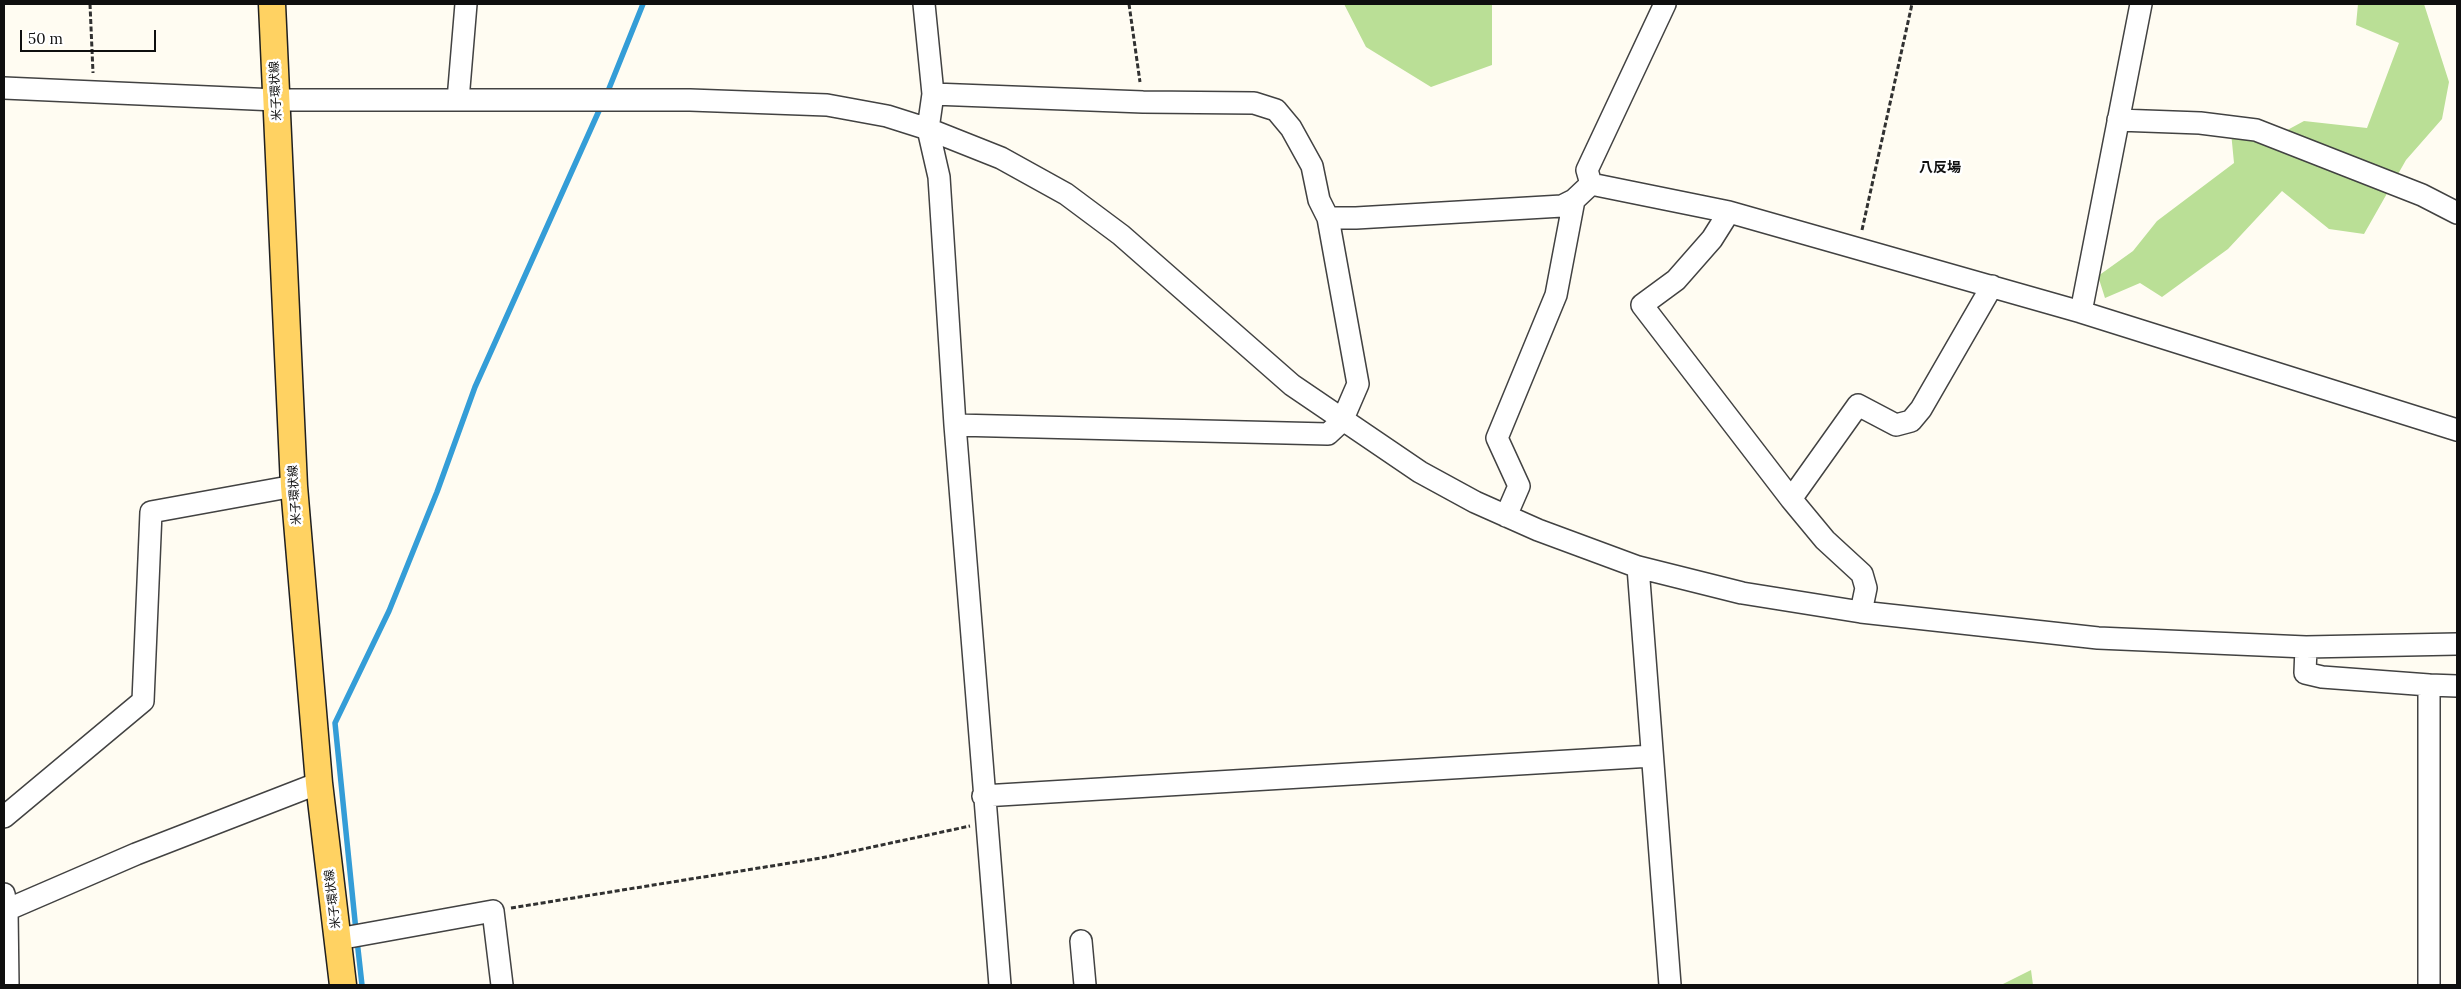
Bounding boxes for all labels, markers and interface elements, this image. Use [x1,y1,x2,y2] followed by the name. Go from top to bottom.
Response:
[22,20,159,52] scale bar
[28,29,63,48] text: 50 m
[267,61,285,121] street label: 米子環状線
[1919,160,1961,176] district label: 八反場
[286,465,304,525] street label: 米子環状線
[322,868,344,930] street label: 米子環状線

